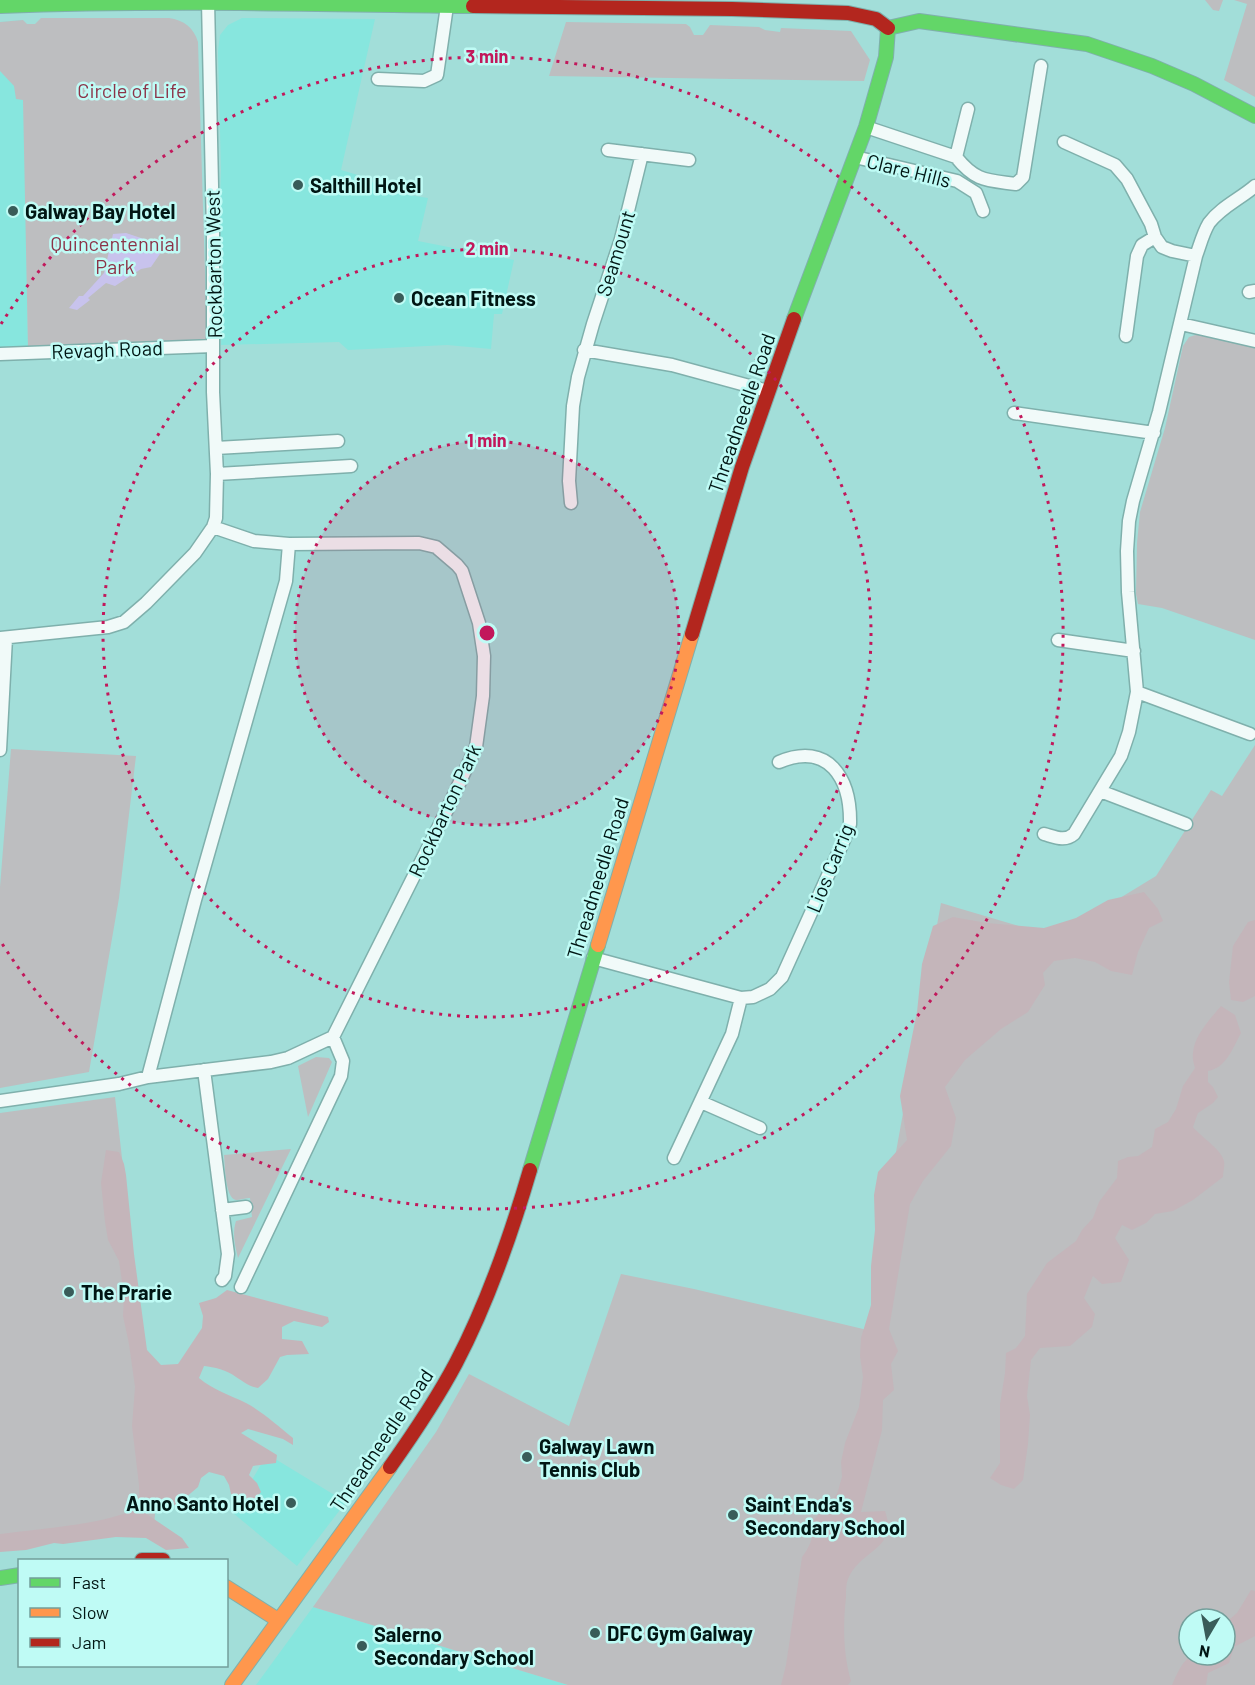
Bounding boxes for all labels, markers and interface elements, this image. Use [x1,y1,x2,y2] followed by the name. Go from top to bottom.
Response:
[466,45,508,67] text: 3 min
[77,78,187,102] park label: Circle of Life
[864,148,954,192] street label: Clare Hills
[310,173,421,197] place label: Salthill Hotel
[291,178,305,192] marker: Salthill Hotel
[200,189,226,339] street label: Rockbarton West
[25,199,175,223] place label: Galway Bay Hotel
[6,204,20,218] marker: Galway Bay Hotel
[591,207,639,299] street label: Seamount
[51,231,179,278] park label: Quincentennial Park
[465,237,509,259] text: 2 min
[411,286,536,310] place label: Ocean Fitness
[392,291,406,305] marker: Ocean Fitness
[702,330,780,496] street label: Threadneedle Road
[51,335,163,363] street label: Revagh Road
[467,429,507,451] text: 1 min
[477,623,497,643] centre of rings
[403,740,485,880] street label: Rockbarton Park
[561,794,633,962] street label: Threadneedle Road
[800,820,858,916] street label: Lios Carrig
[81,1280,172,1304] place label: The Prarie
[62,1285,76,1299] marker: The Prarie
[324,1364,438,1516] street label: Threadneedle Road
[539,1434,654,1481] place label: Galway Lawn Tennis Club
[520,1450,534,1464] marker: Galway Lawn Tennis Club
[126,1491,279,1515] place label: Anno Santo Hotel
[745,1492,905,1539] place label: Saint Enda's Secondary School
[284,1496,298,1510] marker: Anno Santo Hotel
[726,1508,740,1522] marker: Saint Enda's Secondary School
[18,1559,228,1667] legend
[72,1571,106,1593] text: Fast
[72,1601,109,1623] text: Slow
[1177,1607,1237,1667] north arrow
[607,1621,753,1645] place label: DFC Gym Galway
[374,1622,534,1669] place label: Salerno Secondary School
[588,1626,602,1640] marker: DFC Gym Galway
[72,1631,106,1653] text: Jam
[355,1639,369,1653] marker: Salerno Secondary School
[1197,1642,1211,1663] text: N

